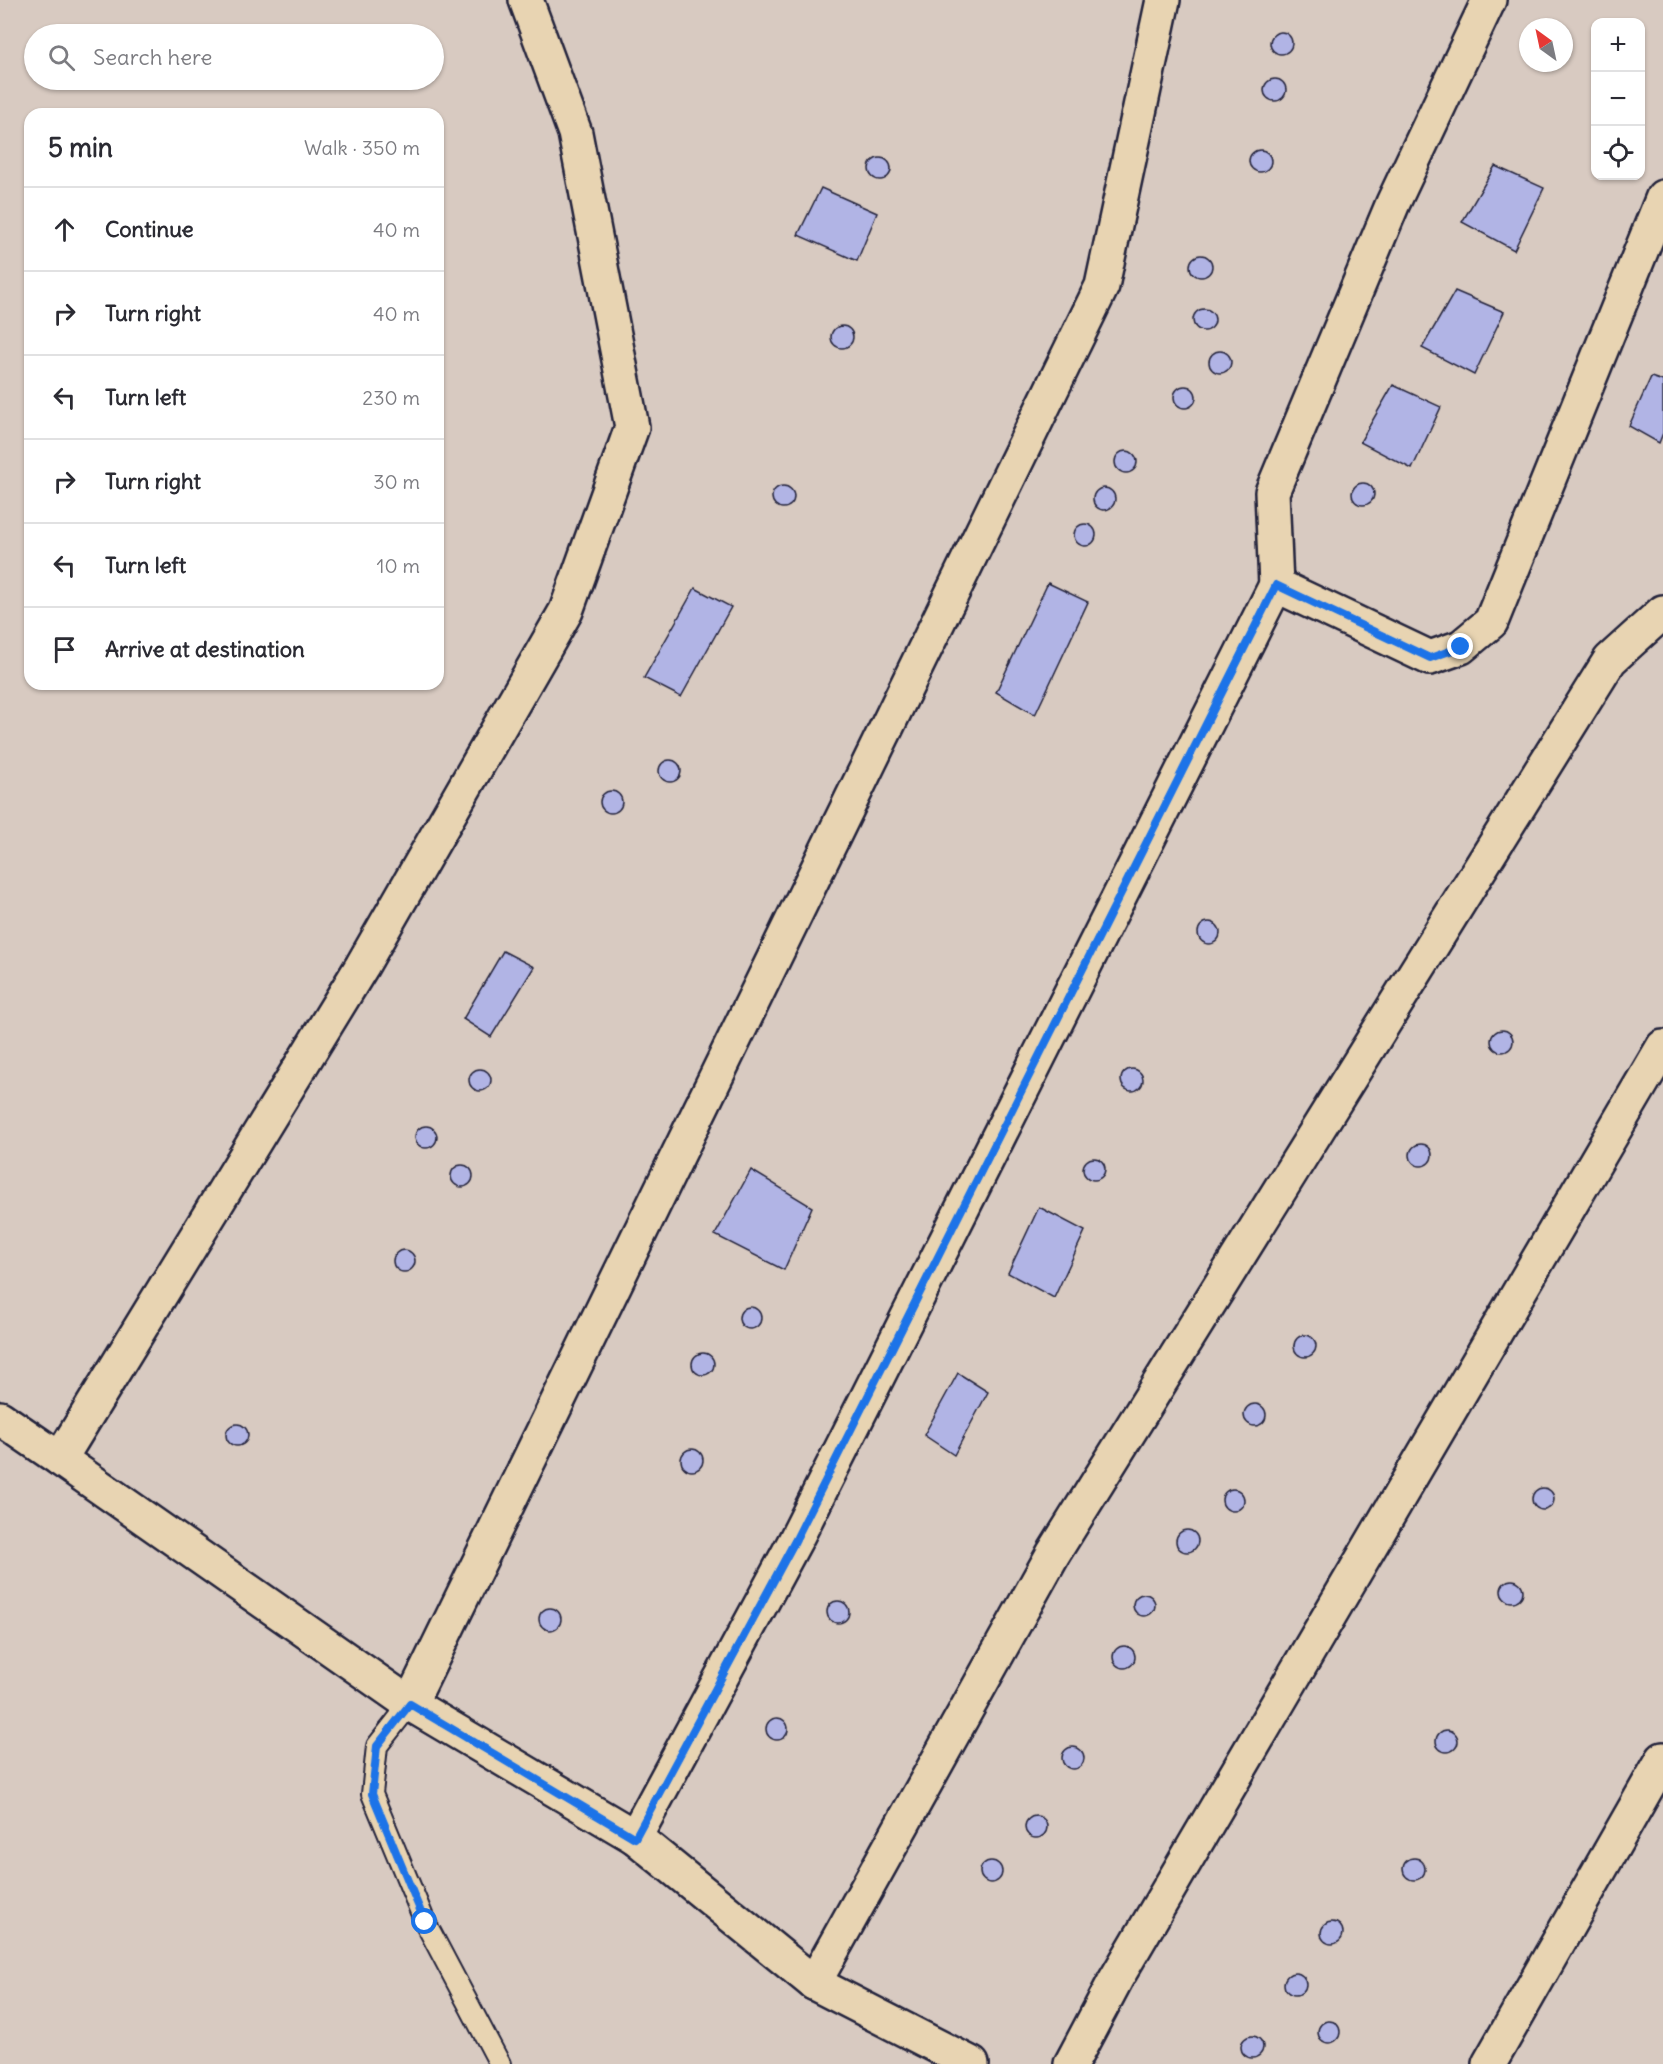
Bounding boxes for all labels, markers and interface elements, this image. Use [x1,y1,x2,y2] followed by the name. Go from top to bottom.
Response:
[1519,18,1573,72] north arrow
[1591,18,1645,180] map controls
[1591,18,1645,72] button: +
[24,24,444,90] search box
[45,41,78,74] icon: search
[93,43,212,71] text: Search here
[1591,72,1645,126] button: −
[1591,126,1645,180] button: locate
[48,131,113,164] text: 5 min
[304,135,420,160] text: Walk · 350 m
[48,213,81,246] icon: ahead
[105,215,194,243] text: Continue
[373,217,420,242] text: 40 m
[48,297,81,330] icon: right
[105,299,201,327] text: Turn right
[373,301,420,326] text: 40 m
[48,381,81,414] icon: left
[105,383,186,411] text: Turn left
[362,385,420,410] text: 230 m
[48,465,81,498] icon: right
[105,467,201,495] text: Turn right
[373,469,420,494] text: 30 m
[48,549,81,582] icon: left
[105,551,186,579] text: Turn left
[377,553,420,578] text: 10 m
[48,633,81,666] icon: arrive
[1447,633,1473,659] route end
[105,635,305,663] text: Arrive at destination
[411,1908,437,1934] route start

